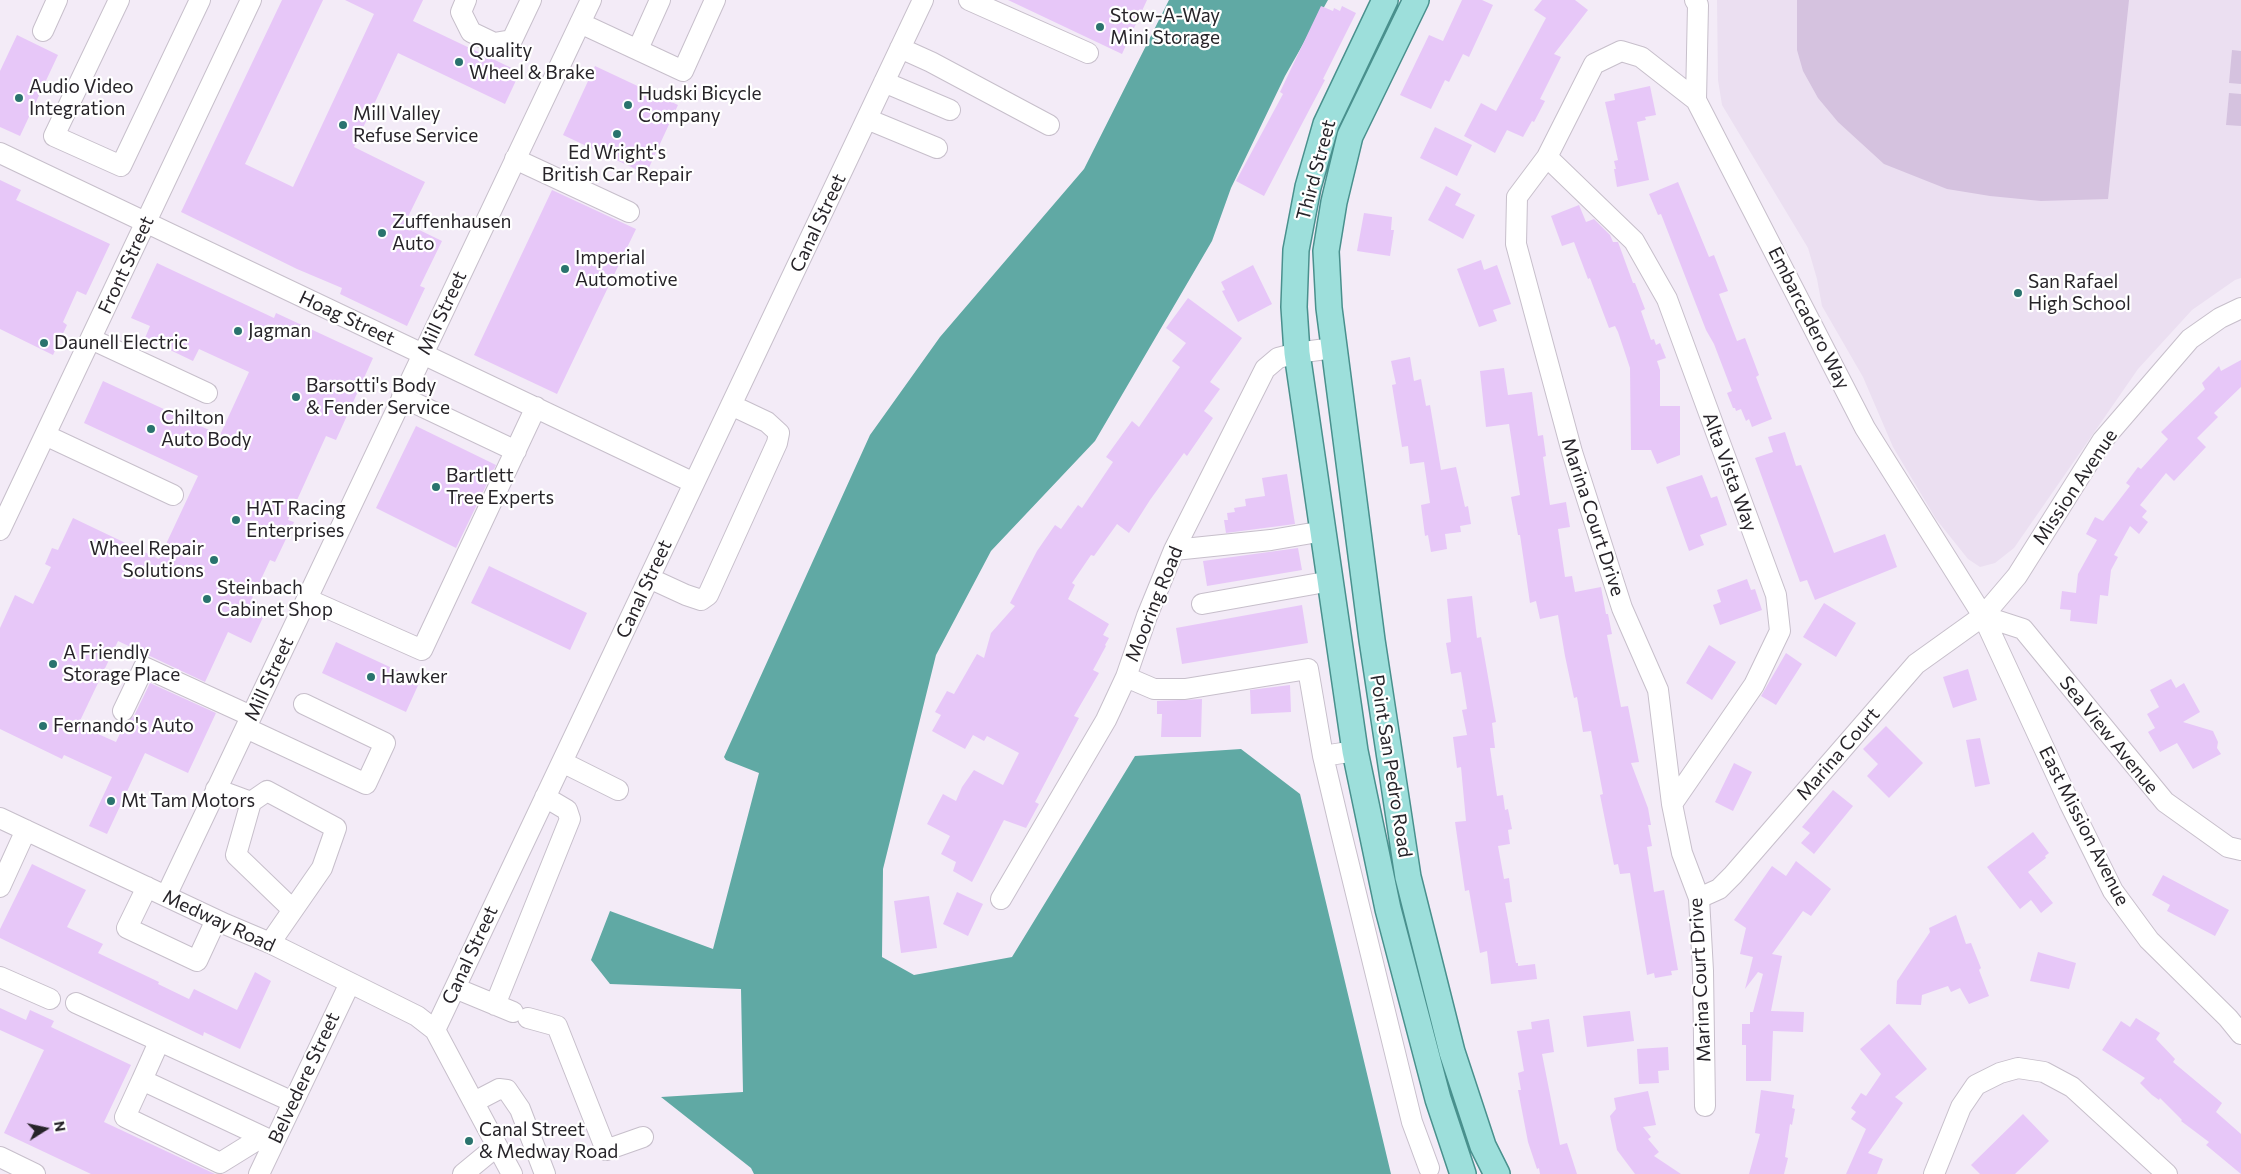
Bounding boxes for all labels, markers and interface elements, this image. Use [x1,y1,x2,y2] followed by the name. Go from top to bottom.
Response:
[1110,5,1220,49] place label: Stow-A-Way Mini Storage
[1094,21,1106,33] marker: Stow-A-Way Mini Storage
[469,40,595,84] place label: Quality Wheel & Brake
[453,56,465,68] marker: Quality Wheel & Brake
[29,76,134,120] place label: Audio Video Integration
[638,83,762,127] place label: Hudski Bicycle Company
[13,92,25,104] marker: Audio Video Integration
[622,99,634,111] marker: Hudski Bicycle Company
[353,103,478,147] place label: Mill Valley Refuse Service
[1292,117,1340,223] street label: Third Street
[337,119,349,131] marker: Mill Valley Refuse Service
[611,128,623,140] marker: Ed Wright's British Car Repair
[542,142,692,186] place label: Ed Wright's British Car Repair
[785,170,851,276] street label: Canal Street
[392,211,511,255] place label: Zuffenhausen Auto
[93,212,159,318] street label: Front Street
[376,227,388,239] marker: Zuffenhausen Auto
[1763,243,1855,393] street label: Embarcadero Way
[575,247,677,291] place label: Imperial Automotive
[559,263,571,275] marker: Imperial Automotive
[413,267,471,359] street label: Mill Street
[2028,271,2131,315] place label: San Rafael High School
[295,286,399,350] street label: Hoag Street
[2012,287,2024,299] marker: San Rafael High School
[248,320,311,342] place label: Jagman
[232,325,244,337] marker: Jagman
[54,332,188,354] place label: Daunell Electric
[38,337,50,349] marker: Daunell Electric
[306,375,450,419] place label: Barsotti's Body & Fender Service
[290,391,302,403] marker: Barsotti's Body & Fender Service
[161,407,252,451] place label: Chilton Auto Body
[1698,409,1762,535] street label: Alta Vista Way
[145,423,157,435] marker: Chilton Auto Body
[2028,425,2122,549] street label: Mission Avenue
[1557,435,1629,599] street label: Marina Court Drive
[446,465,554,509] place label: Bartlett Tree Experts
[430,481,442,493] marker: Bartlett Tree Experts
[246,498,346,542] place label: HAT Racing Enterprises
[230,514,242,526] marker: HAT Racing Enterprises
[611,536,677,642] street label: Canal Street
[89,538,204,582] place label: Wheel Repair Solutions
[1120,543,1188,665] street label: Mooring Road
[208,554,220,566] marker: Wheel Repair Solutions
[217,577,333,621] place label: Steinbach Cabinet Shop
[201,593,213,605] marker: Steinbach Cabinet Shop
[240,633,298,725] street label: Mill Street
[63,642,180,686] place label: A Friendly Storage Place
[47,658,59,670] marker: A Friendly Storage Place
[381,666,448,688] place label: Hawker
[365,671,377,683] marker: Hawker
[2055,672,2163,798] street label: Sea View Avenue
[1365,673,1417,859] street label: Point San Pedro Road
[1792,703,1884,805] street label: Marina Court
[53,715,194,737] place label: Fernando's Auto
[37,720,49,732] marker: Fernando's Auto
[2034,743,2134,909] street label: East Mission Avenue
[121,790,255,812] place label: Mt Tam Motors
[105,795,117,807] marker: Mt Tam Motors
[159,885,279,957] street label: Medway Road
[1684,897,1716,1063] street label: Marina Court Drive
[437,902,503,1008] street label: Canal Street
[264,1009,344,1147] street label: Belvedere Street
[20,1104,70,1154] north arrow
[479,1119,618,1163] place label: Canal Street & Medway Road
[51,1120,70,1133] text: N
[463,1135,475,1147] marker: Canal Street & Medway Road

